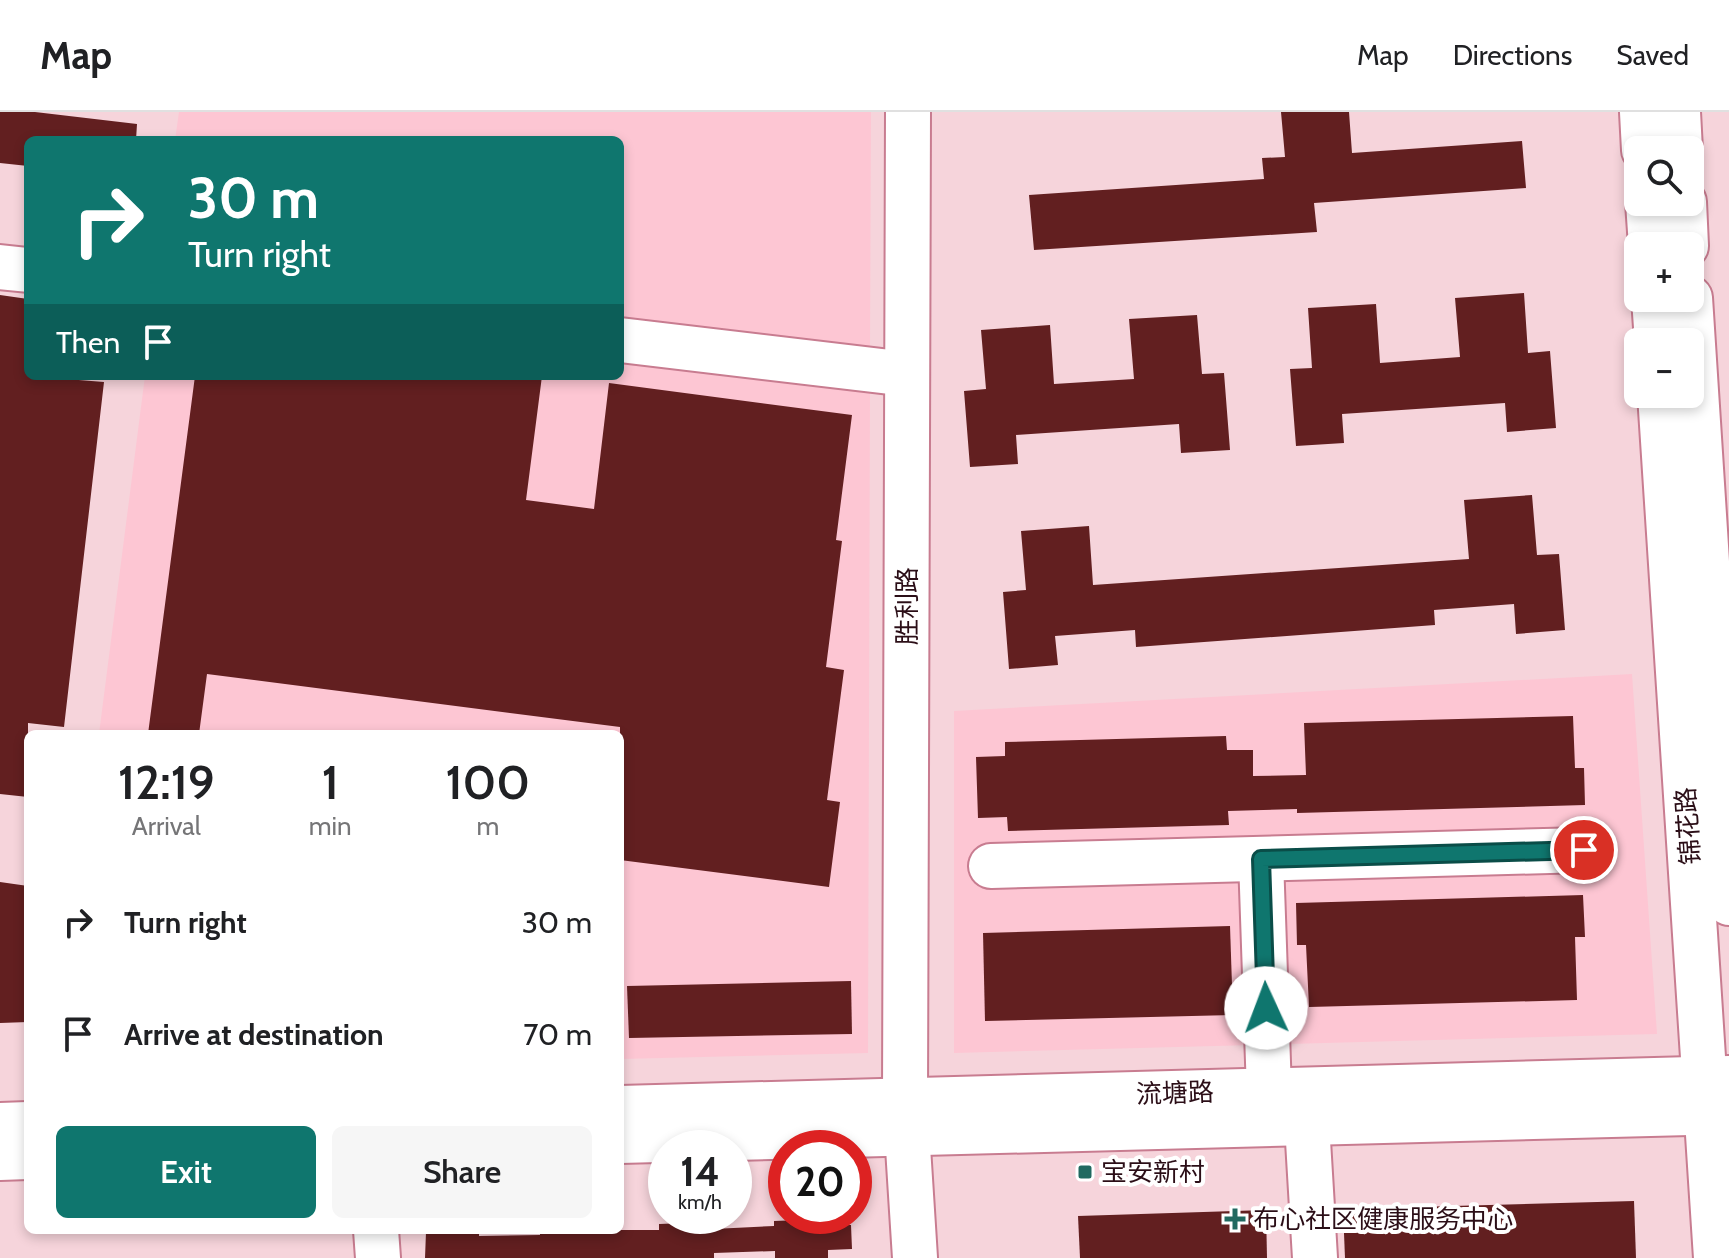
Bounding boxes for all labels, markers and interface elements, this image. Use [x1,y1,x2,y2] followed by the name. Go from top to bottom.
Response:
[40,32,112,79] text: Map
[1357,38,1409,72] text: Map
[1453,38,1572,72] text: Directions
[1616,38,1689,72] text: Saved
[1624,136,1704,408] map controls
[1624,136,1704,216] button: search
[188,164,319,232] text: 30 m
[56,168,160,272] icon: right
[188,232,331,276] text: Turn right
[1624,232,1704,312] button: +
[136,320,180,364] icon: arrive
[56,324,120,361] text: Then
[1624,328,1704,408] button: −
[891,567,923,645] street label: 胜利路
[118,753,215,811] text: 12:19
[322,753,339,811] text: 1
[446,753,530,811] text: 100
[1669,786,1707,866] street label: 锦花路
[132,810,201,842] text: Arrival
[309,810,352,842] text: min
[476,810,499,842] text: m
[1550,816,1618,884] pin
[1562,828,1606,872] icon: arrive
[56,900,100,944] icon: right
[124,904,247,941] text: Turn right
[522,904,592,941] text: 30 m
[1224,966,1308,1050] position arrow
[56,1012,100,1056] icon: arrive
[124,1016,384,1053] text: Arrive at destination
[523,1016,592,1053] text: 70 m
[1135,1076,1215,1110] street label: 流塘路
[56,1126,316,1218] button: Exit
[332,1126,592,1218] button: Share
[768,1130,872,1234] speed limit sign: 20
[680,1147,720,1196] text: 14
[1101,1156,1205,1188] place label: 宝安新村
[1076,1163,1094,1181] marker: 宝安新村
[678,1190,722,1214] text: km/h
[1253,1203,1513,1235] place label: 布心社区健康服务中心
[1224,1208,1246,1230] marker: 布心社区健康服务中心

